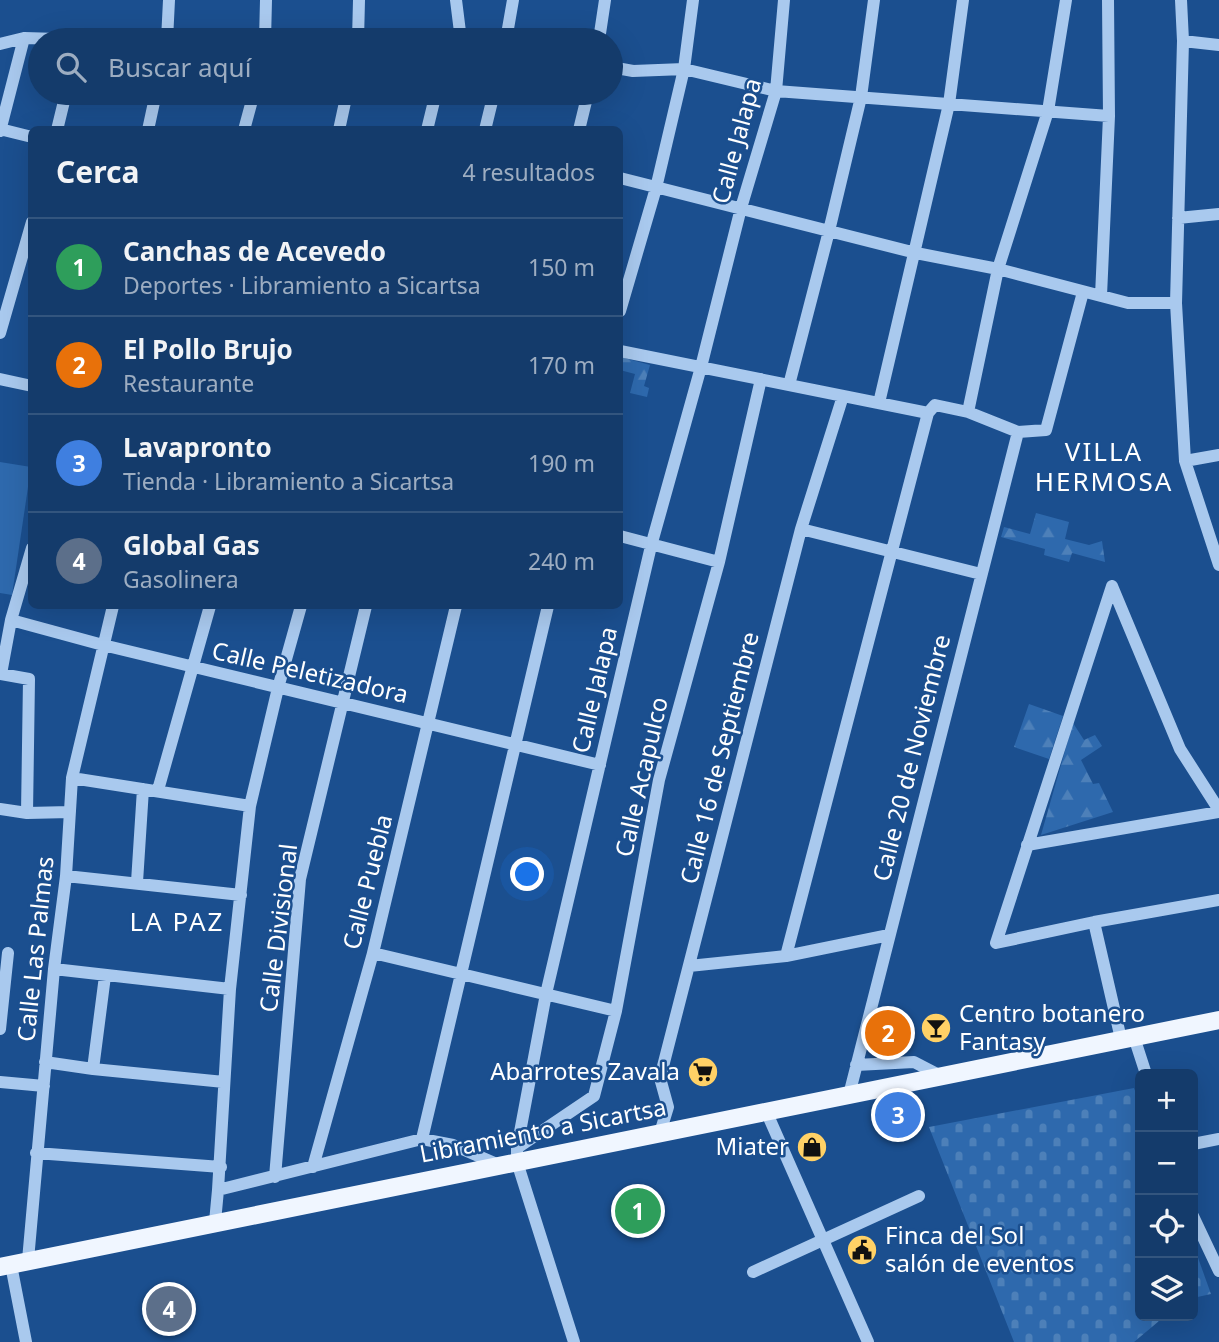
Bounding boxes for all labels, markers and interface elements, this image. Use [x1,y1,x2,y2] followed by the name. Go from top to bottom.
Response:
[28,28,623,105] search box
[52,48,90,86] icon: search
[108,49,251,85] text: Buscar aquí
[703,74,768,207] street label: Calle Jalapa
[56,151,139,192] text: Cerca
[462,156,595,188] text: 4 resultados
[123,233,386,269] text: Canchas de Acevedo
[72,251,86,283] text: 1
[528,251,595,283] text: 150 m
[123,269,481,301] text: Deportes · Libramiento a Sicartsa
[123,331,293,367] text: El Pollo Brujo
[72,349,86,381] text: 2
[528,349,595,381] text: 170 m
[123,367,254,399] text: Restaurante
[123,429,272,465] text: Lavapronto
[1035,433,1173,499] district label: VILLA HERMOSA
[72,447,86,479] text: 3
[528,447,595,479] text: 190 m
[123,465,454,497] text: Tienda · Libramiento a Sicartsa
[123,527,260,563] text: Global Gas
[72,545,86,577] text: 4
[528,545,595,577] text: 240 m
[123,563,239,595] text: Gasolinera
[563,623,624,756] street label: Calle Jalapa
[671,628,766,887] street label: Calle 16 de Septiembre
[864,631,957,885] street label: Calle 20 de Noviembre
[209,633,412,710] street label: Calle Peletizadora
[606,694,675,860] street label: Calle Acapulco
[334,811,399,953] street label: Calle Puebla
[251,842,304,1014] street label: Calle Divisional
[8,855,61,1043] street label: Calle Las Palmas
[510,857,544,891] your location
[130,903,224,939] district label: LA PAZ
[959,996,1145,1057] place label: Centro botanero Fantasy
[865,1007,911,1059] pin: 2
[919,1011,953,1045] bar icon: Centro botanero Fantasy
[490,1054,680,1087] place label: Abarrotes Zavala
[686,1055,720,1089] supermarket icon: Abarrotes Zavala
[1135,1069,1198,1321] map controls
[1135,1069,1198,1132] button: +
[417,1089,669,1170] street label: Libramiento a Sicartsa
[875,1089,921,1141] pin: 3
[715,1129,789,1162] place label: Miater
[795,1130,829,1164] shop icon: Miater
[1135,1132,1198,1195] button: −
[615,1185,661,1237] pin: 1
[1135,1195,1198,1258] button: locate
[885,1218,1075,1279] place label: Finca del Sol salón de eventos
[845,1233,879,1267] public building icon: Finca del Sol salón de eventos
[1135,1258,1198,1321] button: layers
[146,1283,192,1335] pin: 4

